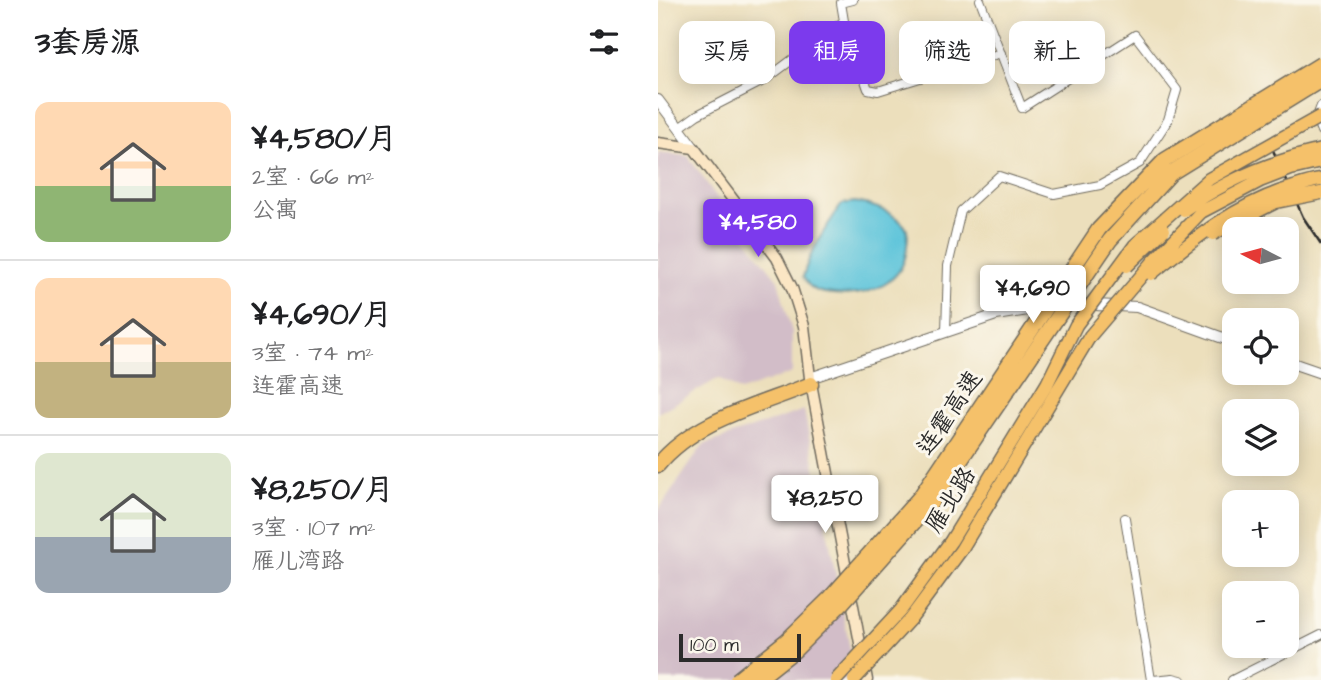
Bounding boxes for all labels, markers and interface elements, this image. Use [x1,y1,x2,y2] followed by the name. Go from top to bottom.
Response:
[679,21,775,84] chip: 买房
[789,21,885,84] chip: 租房
[899,21,995,84] chip: 筛选
[1009,21,1105,84] chip: 新上
[35,22,140,64] text: 3套房源
[585,23,623,61] icon: filters
[252,118,397,160] text: ¥4,580/月
[91,130,175,214] icon: home
[252,161,374,193] text: 2室 · 66 m²
[252,194,298,226] text: 公寓
[701,200,815,259] pin: ¥4,580
[719,206,797,238] text: ¥4,580
[1222,217,1298,294] north arrow
[1222,217,1299,658] map controls
[976,266,1090,325] pin: ¥4,690
[996,272,1070,304] text: ¥4,690
[252,294,392,336] text: ¥4,690/月
[91,306,175,390] icon: home
[1222,308,1299,385] button: locate
[252,337,374,369] text: 3室 · 74 m²
[909,364,991,462] street label: 连霍高速
[252,370,344,402] text: 连霍高速
[1222,399,1299,476] button: layers
[918,460,984,540] street label: 雁北路
[252,469,394,511] text: ¥8,250/月
[768,476,882,535] pin: ¥8,250
[91,481,175,565] icon: home
[787,482,863,514] text: ¥8,250
[1222,490,1299,567] button: +
[252,512,376,544] text: 3室 · 107 m²
[252,545,344,577] text: 雁儿湾路
[1222,581,1299,658] button: −
[679,631,802,663] scale bar
[690,632,739,659] text: 100 m

